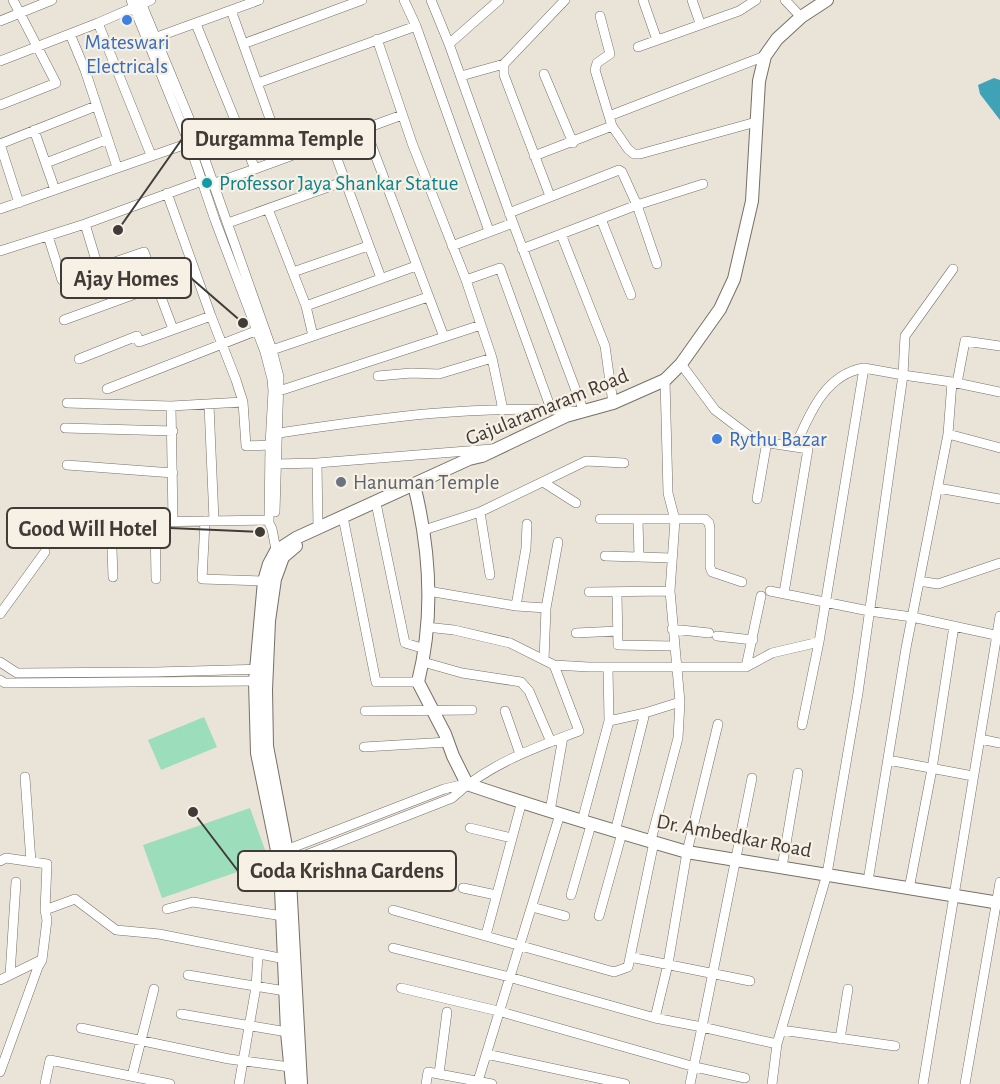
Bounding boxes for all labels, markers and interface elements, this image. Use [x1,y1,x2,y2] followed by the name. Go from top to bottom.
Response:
[120,13,134,27] marker: Mateswari Electricals
[84,32,170,77] place label: Mateswari Electricals
[182,119,375,159] callout: Durgamma Temple
[194,128,364,150] text: Durgamma Temple
[219,173,458,194] place label: Professor Jaya Shankar Statue
[200,176,214,190] marker: Professor Jaya Shankar Statue
[61,258,191,298] callout: Ajay Homes
[73,268,179,291] text: Ajay Homes
[463,365,631,449] street label: Gajularamaram Road
[729,429,827,450] place label: Rythu Bazar
[710,432,724,446] marker: Rythu Bazar
[353,472,499,493] place label: Hanuman Temple
[334,475,348,489] marker: Hanuman Temple
[7,508,170,548] callout: Good Will Hotel
[18,518,158,540] text: Good Will Hotel
[655,811,813,861] street label: Dr. Ambedkar Road
[238,851,456,891] callout: Goda Krishna Gardens
[250,860,444,882] text: Goda Krishna Gardens

